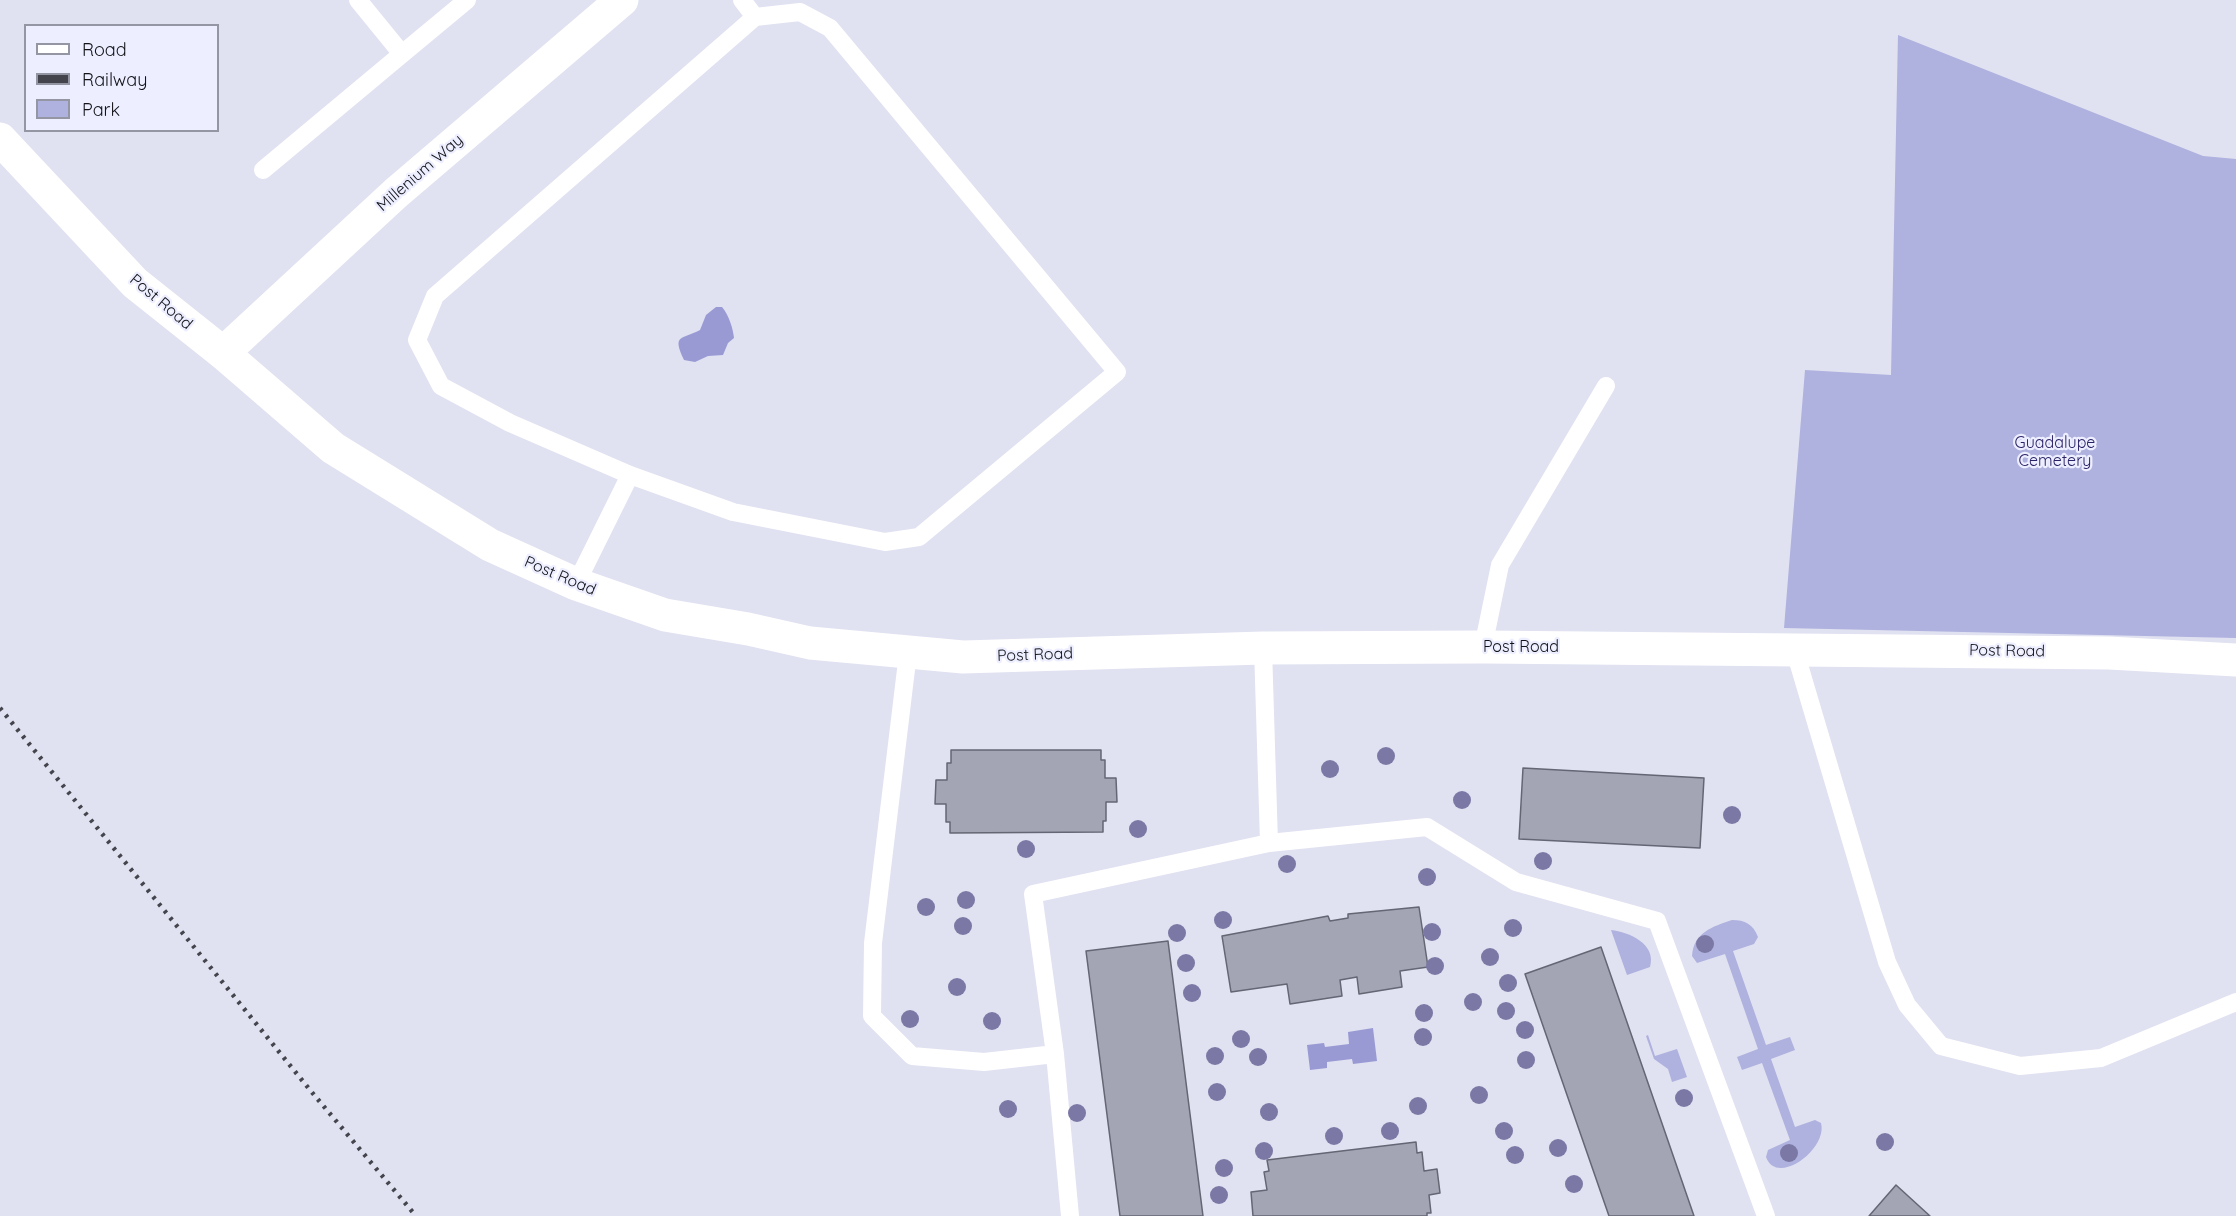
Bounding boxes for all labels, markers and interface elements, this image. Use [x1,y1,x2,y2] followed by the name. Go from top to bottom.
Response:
[24,24,219,132] legend
[82,38,127,61] text: Road
[82,68,148,91] text: Railway
[82,98,120,121] text: Park
[373,130,467,216] street label: Millenium Way
[126,270,196,334] street label: Post Road
[2015,433,2095,471] park label: Guadalupe Cemetery
[521,552,599,600] street label: Post Road
[1483,637,1559,657] street label: Post Road
[1969,641,2045,661] street label: Post Road
[997,644,1073,666] street label: Post Road

